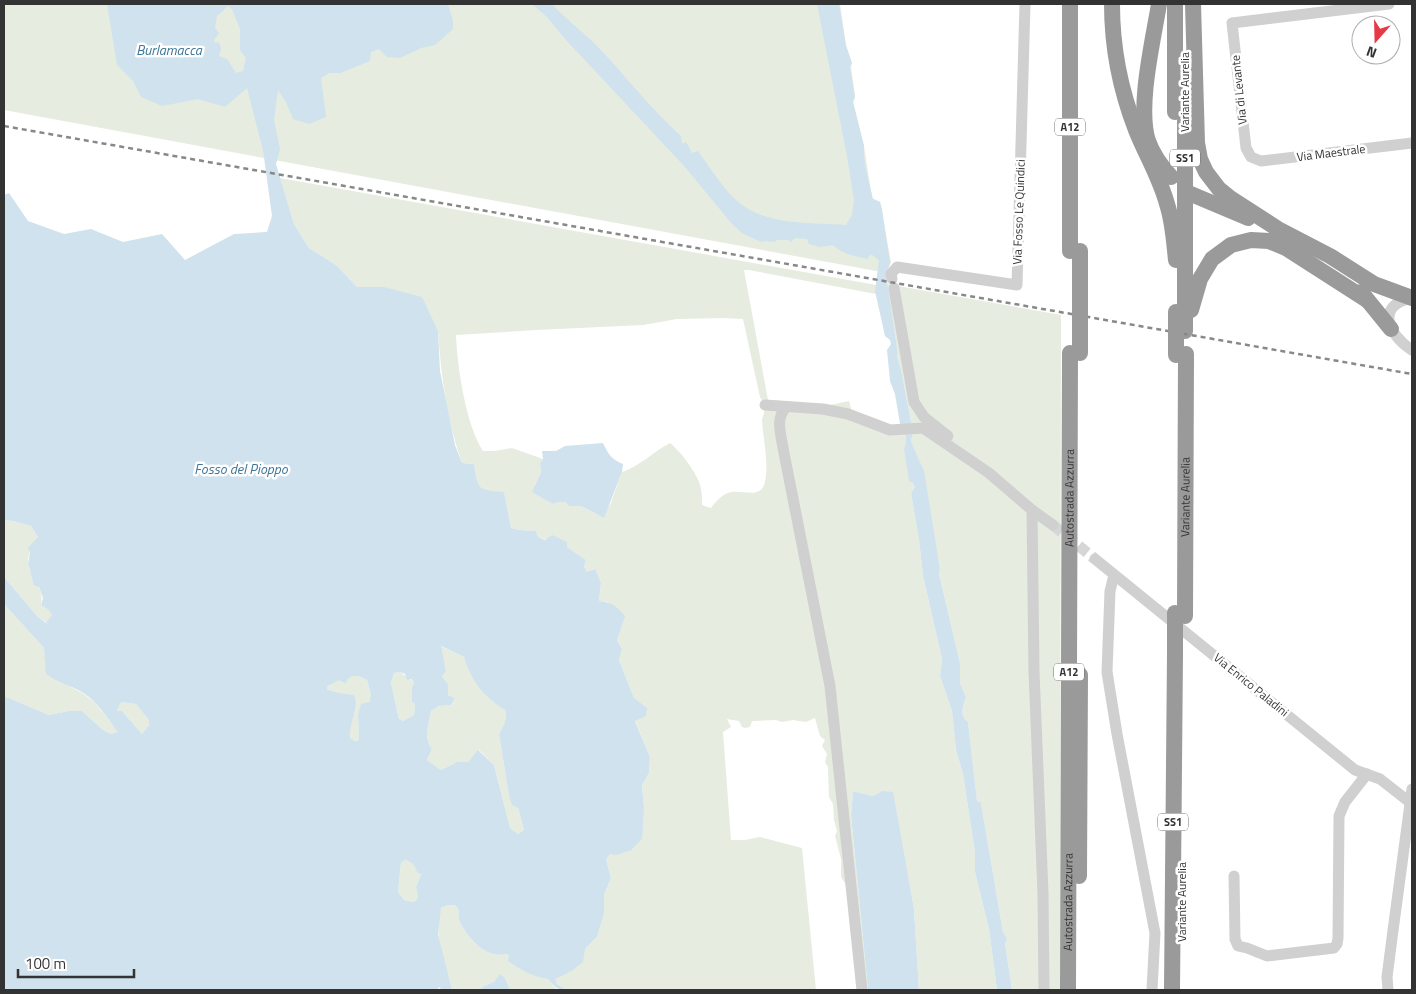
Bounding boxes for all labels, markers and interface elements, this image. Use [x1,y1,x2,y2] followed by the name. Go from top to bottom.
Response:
[1351,15,1401,65] north arrow
[136,39,203,60] water label: Burlamacca
[1363,41,1380,64] text: N
[1175,52,1194,132] street label: Variante Aurelia
[1225,54,1252,126] street label: Via di Levante
[1055,118,1085,136] road number: A12
[1295,139,1366,166] street label: Via Maestrale
[1170,150,1200,167] road number: SS1
[1007,159,1030,265] street label: Via Fosso Le Quindici
[1059,449,1079,547] street label: Autostrada Azzurra
[1175,457,1195,537] street label: Variante Aurelia
[194,458,289,479] water label: Fosso del Pioppo
[1210,648,1293,721] street label: Via Enrico Paladini
[1054,664,1084,680] road number: A12
[1158,814,1188,830] road number: SS1
[1058,853,1077,951] street label: Autostrada Azzurra
[1172,862,1191,942] street label: Variante Aurelia
[18,946,134,978] scale bar
[25,952,66,975] text: 100 m

